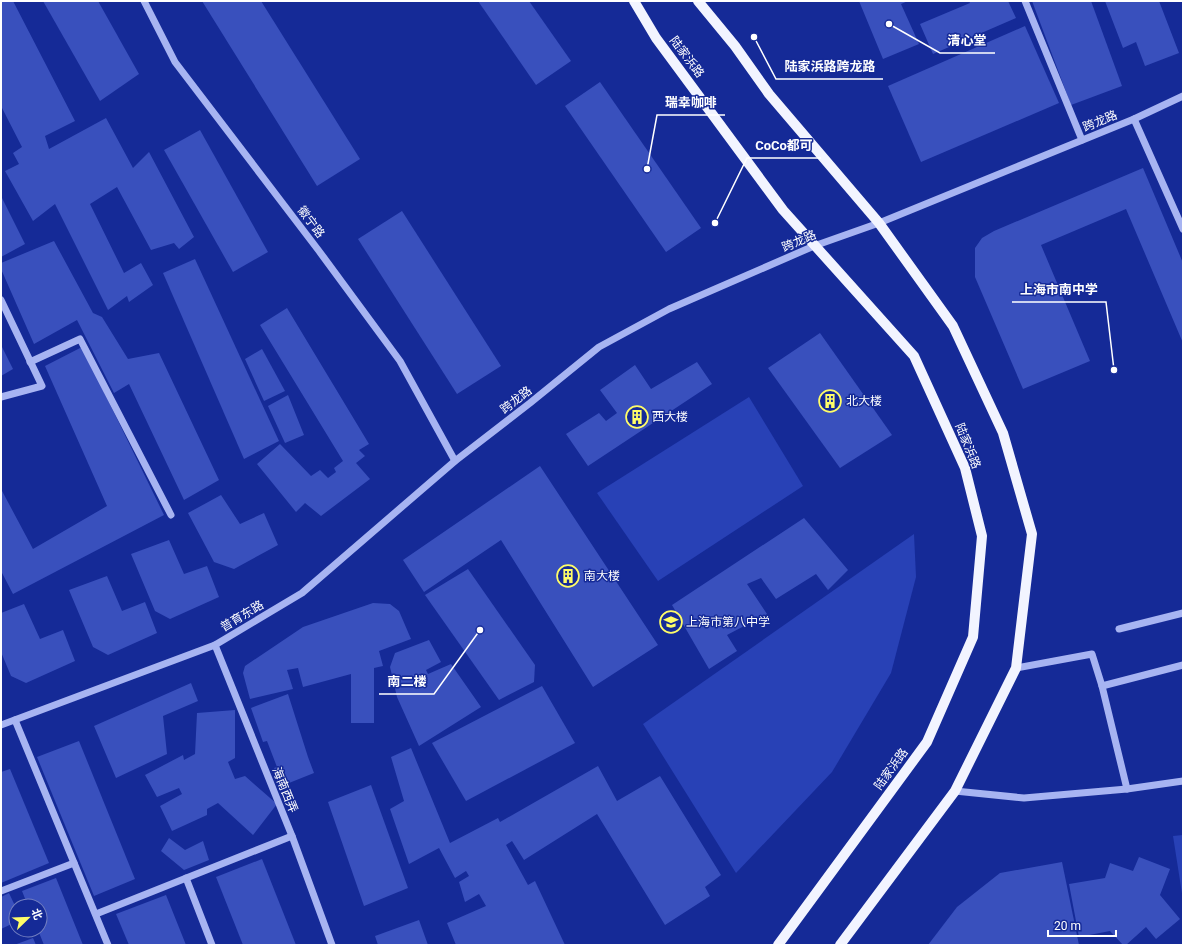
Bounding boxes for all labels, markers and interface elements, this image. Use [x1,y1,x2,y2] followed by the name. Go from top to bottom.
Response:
[940,28,995,53] callout: 清心堂
[947,33,987,48] text: 清心堂
[667,34,707,80] street label: 陆家浜路
[776,54,883,79] callout: 陆家浜路跨龙路
[784,59,876,74] text: 陆家浜路跨龙路
[657,90,725,115] callout: 瑞幸咖啡
[665,95,717,110] text: 瑞幸咖啡
[1081,108,1119,134] street label: 跨龙路
[747,133,821,158] callout: CoCo都可
[755,138,813,153] text: CoCo都可
[295,203,327,241] street label: 徽宁路
[780,228,818,254] street label: 跨龙路
[1012,277,1106,302] callout: 上海市南中学
[1020,282,1098,297] text: 上海市南中学
[498,383,534,417] street label: 跨龙路
[817,388,843,414] building icon: 北大楼
[846,394,882,408] place label: 北大楼
[624,404,650,430] building icon: 西大楼
[652,410,688,424] place label: 西大楼
[953,421,983,471] street label: 陆家浜路
[555,563,581,589] building icon: 南大楼
[584,569,620,583] place label: 南大楼
[218,598,266,634] street label: 普育东路
[658,609,684,635] school or university icon: 上海市第八中学
[686,615,770,629] place label: 上海市第八中学
[379,669,434,694] callout: 南二楼
[387,674,427,689] text: 南二楼
[871,745,911,793] street label: 陆家浜路
[270,765,300,815] street label: 海南西弄
[8,898,48,938] north arrow
[29,907,45,922] text: 北
[1048,912,1116,938] scale bar
[1054,919,1081,933] text: 20 m

